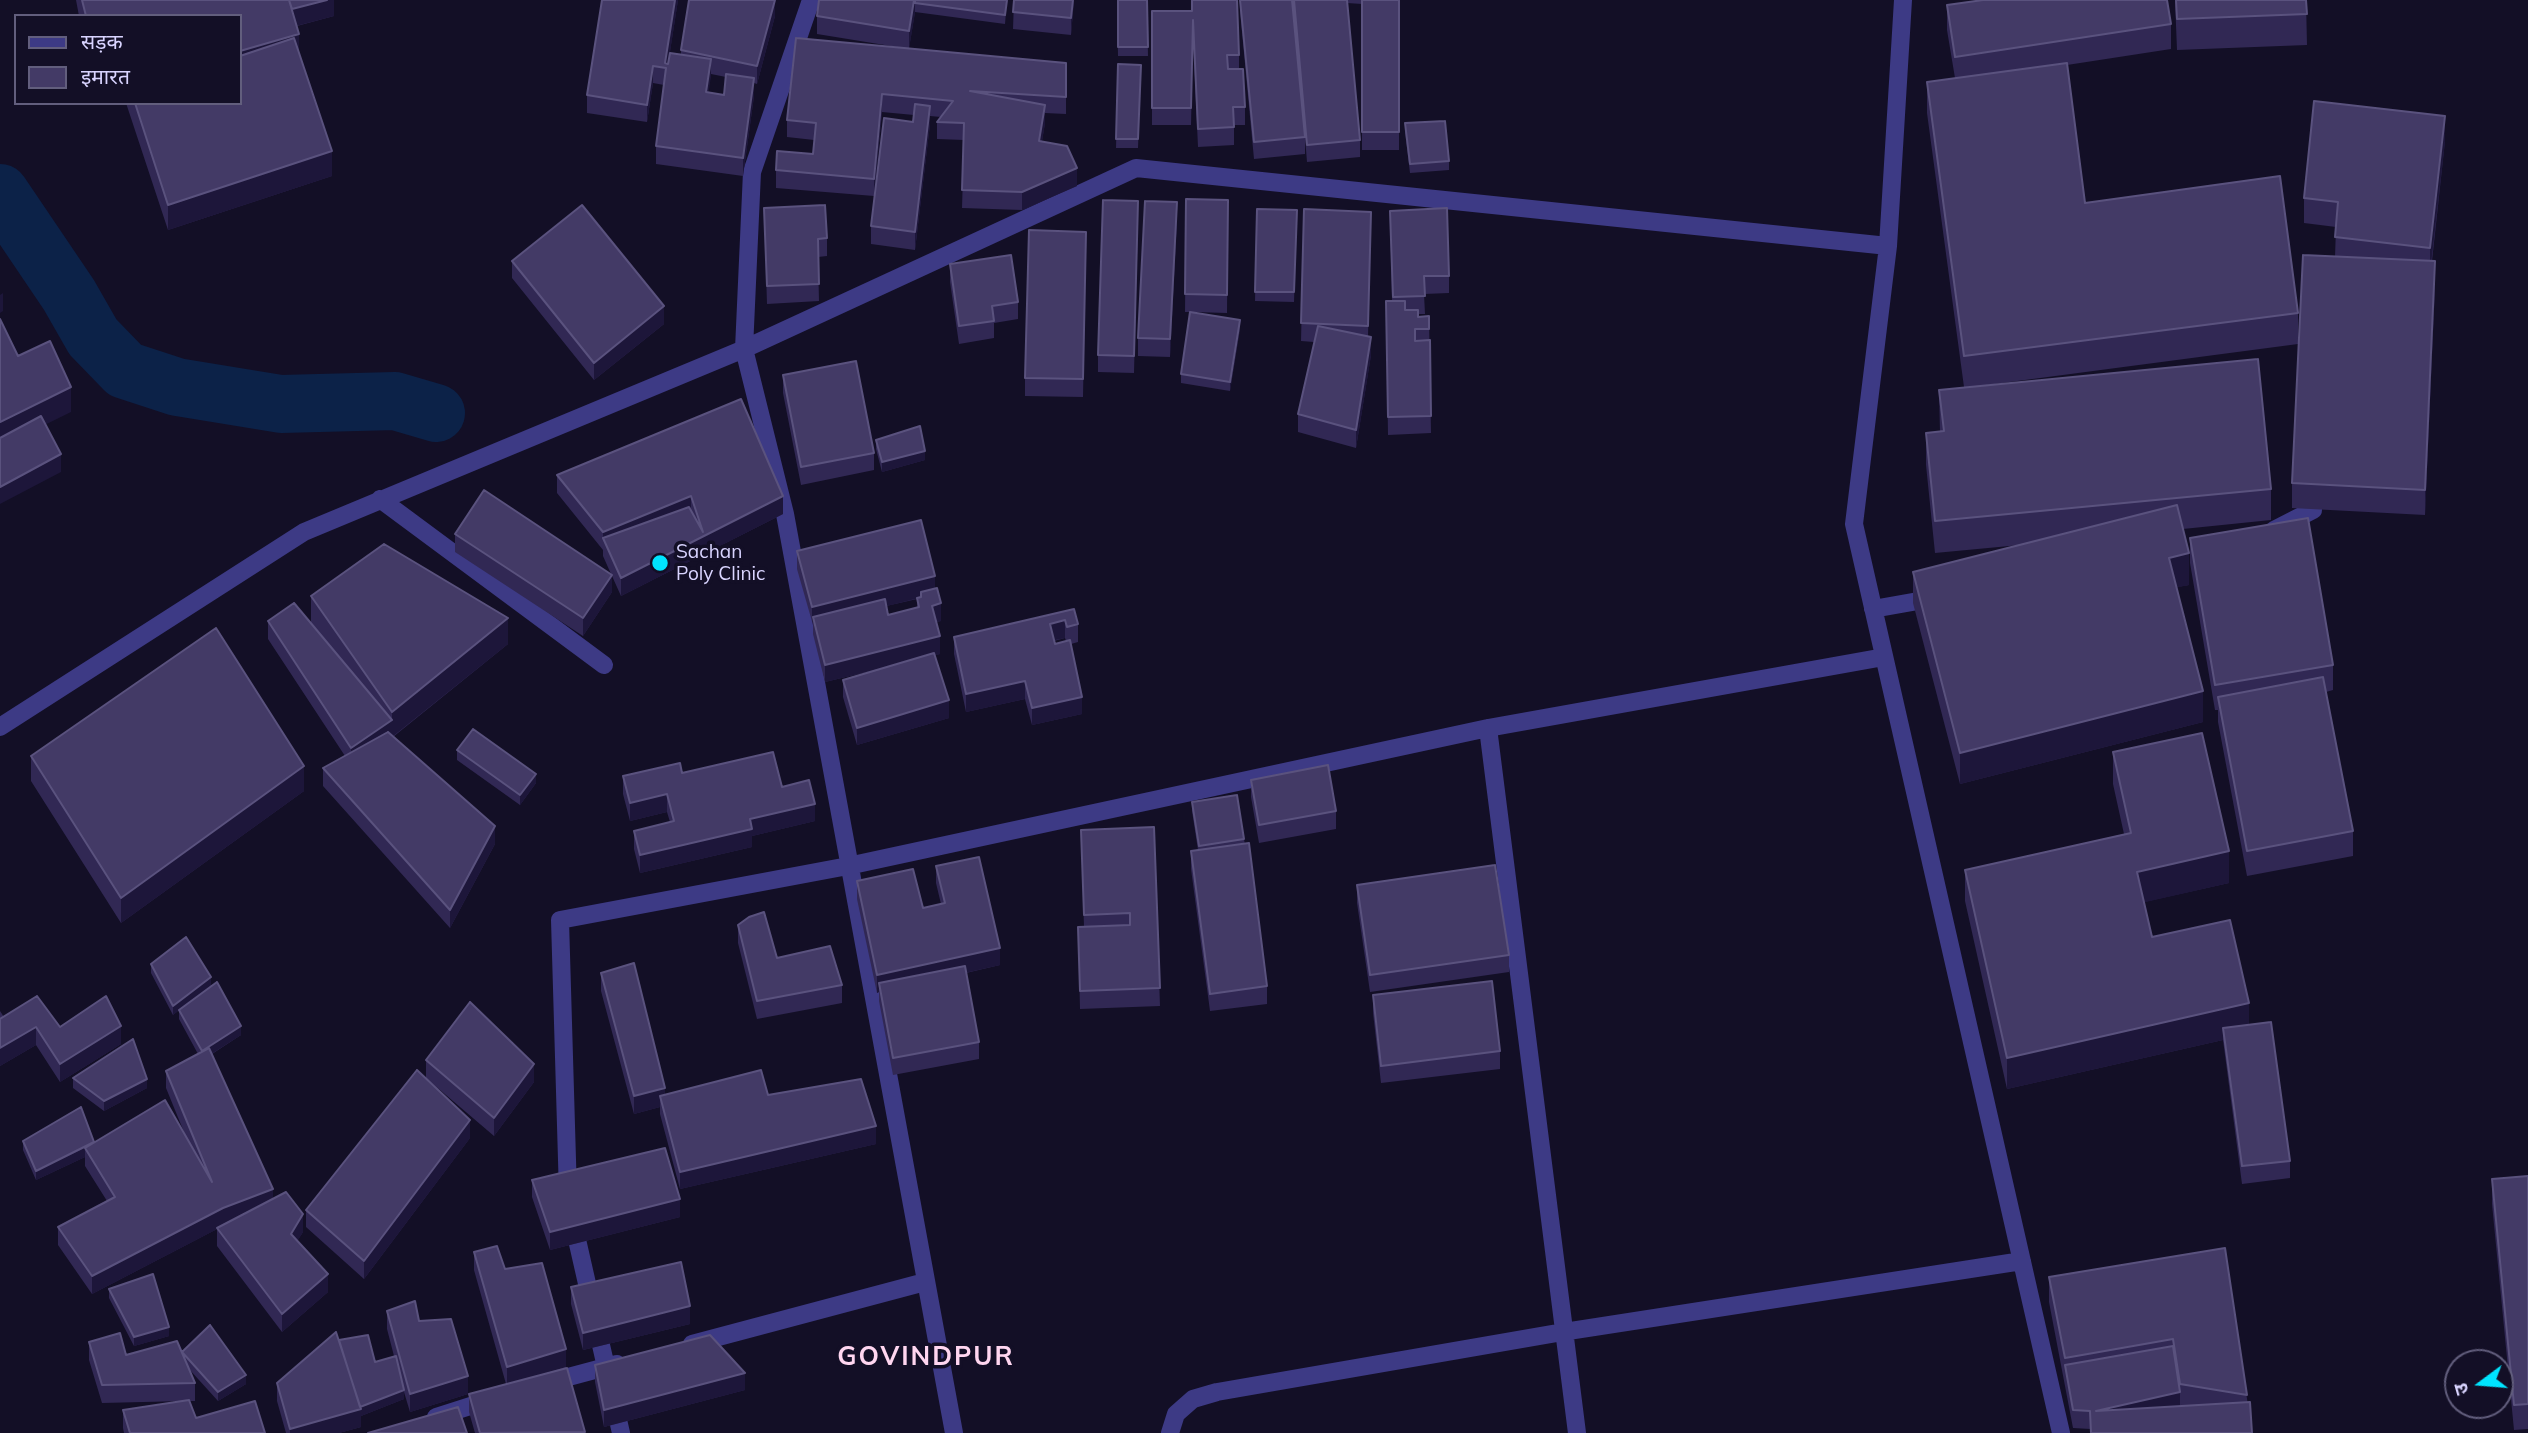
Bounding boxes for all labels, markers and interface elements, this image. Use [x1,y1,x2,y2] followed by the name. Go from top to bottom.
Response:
[14,14,242,105] legend
[81,28,123,54] text: सड़क
[81,63,130,89] text: इमारत
[676,541,765,585] place label: Sachan Poly Clinic
[650,553,670,573] marker: Sachan Poly Clinic
[838,1341,1014,1373] district label: GOVINDPUR
[2444,1349,2514,1419] north arrow
[2448,1381,2474,1398] text: उ

